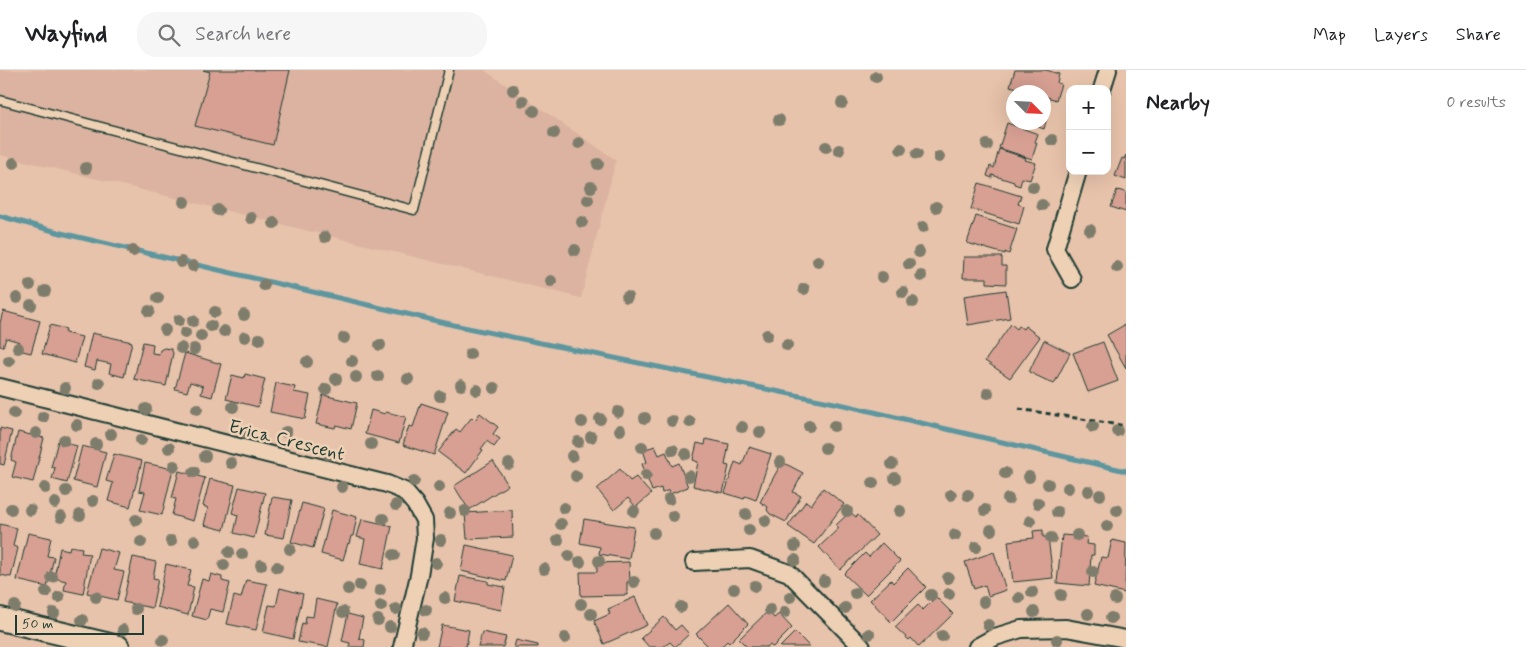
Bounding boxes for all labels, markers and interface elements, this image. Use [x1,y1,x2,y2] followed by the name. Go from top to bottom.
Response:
[137,12,487,57] search box
[25,19,107,50] text: Wayfind
[155,21,183,49] icon: search
[195,22,291,47] text: Search here
[1313,23,1346,47] text: Map
[1374,23,1428,47] text: Layers
[1456,23,1501,47] text: Share
[1006,85,1051,130] north arrow
[1066,85,1111,175] map controls
[1066,85,1111,130] button: +
[1146,89,1210,117] text: Nearby
[1446,92,1506,113] text: 0 results
[1066,130,1111,175] button: −
[226,414,347,467] street label: Erica Crescent
[15,612,144,635] scale bar
[22,615,53,633] text: 50 m

